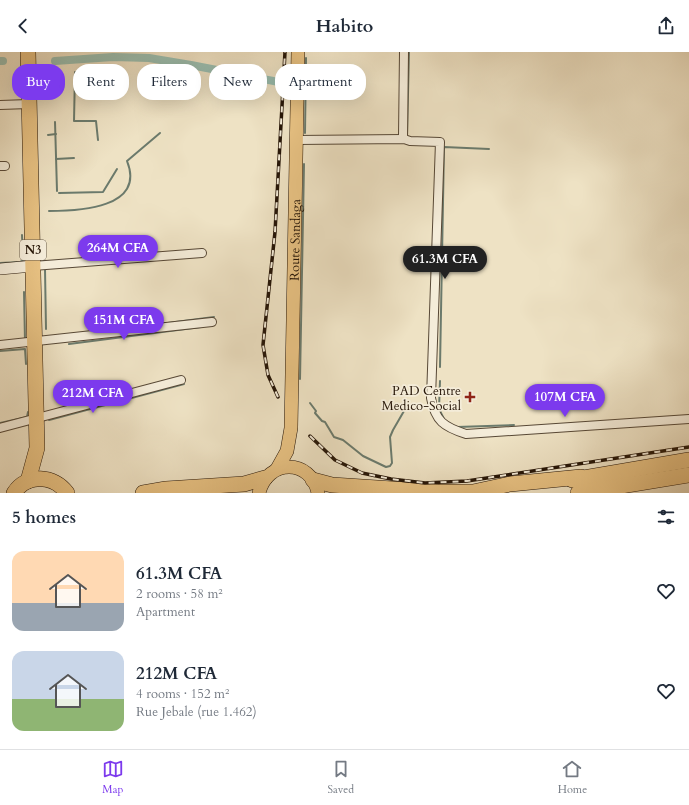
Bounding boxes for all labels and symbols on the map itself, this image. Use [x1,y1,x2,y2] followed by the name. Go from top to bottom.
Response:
[286,199,305,281] street label: Route Sandaga
[77,235,159,269] pin: 264M CFA
[20,240,46,260] road number: N3
[399,246,491,280] pin: 61.3M CFA
[83,307,165,341] pin: 151M CFA
[52,380,134,414] pin: 212M CFA
[381,382,462,415] place label: PAD Centre Medico-Social
[524,384,606,418] pin: 107M CFA
[464,391,476,403] marker: PAD Centre Medico-Social

